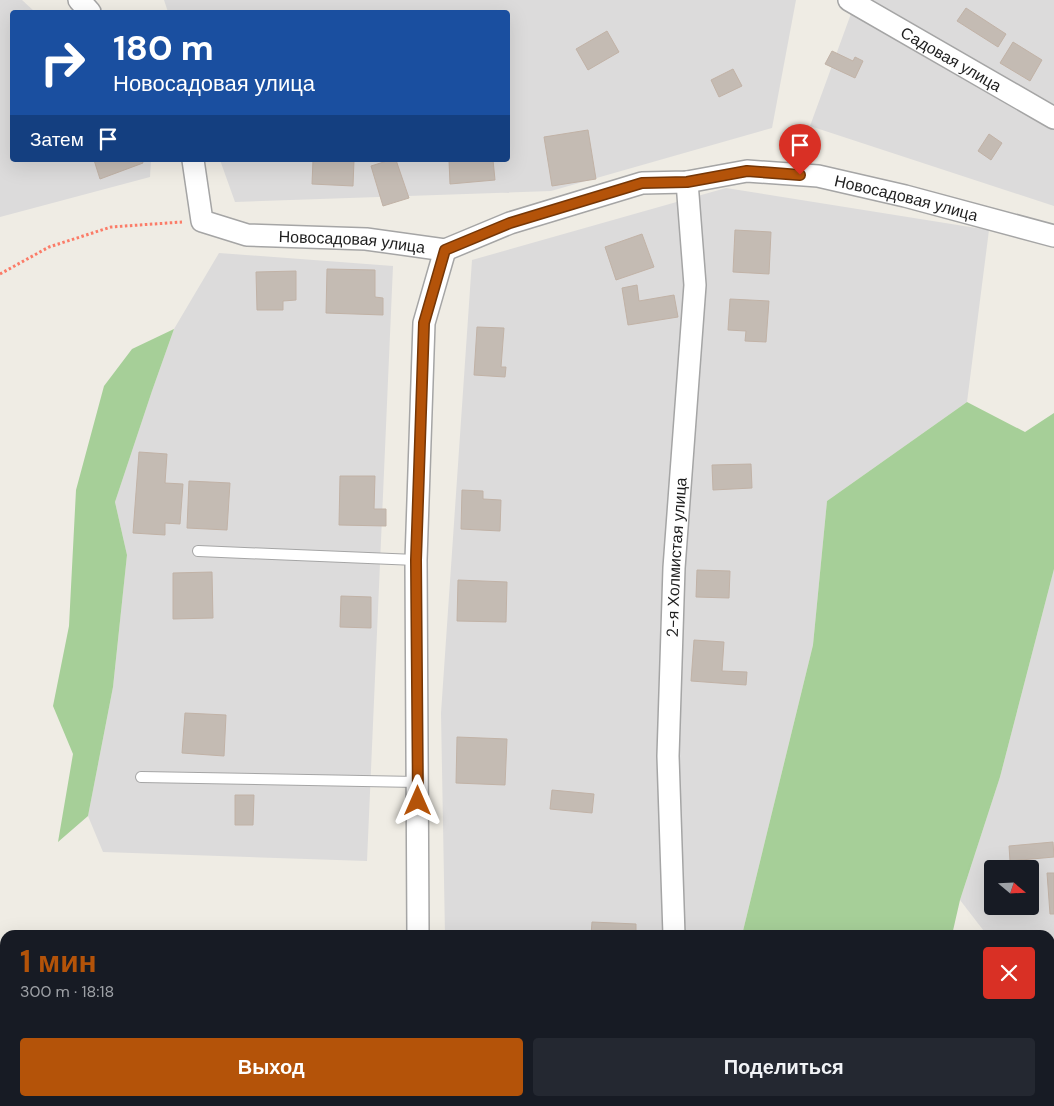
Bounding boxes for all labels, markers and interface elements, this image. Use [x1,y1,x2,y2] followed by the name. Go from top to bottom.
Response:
[897,22,1006,96] street label: Садовая улица
[113,25,214,71] text: 180 m
[30,30,95,95] icon: right
[113,69,315,98] text: Новосадовая улица
[779,124,821,175] pin
[94,125,122,153] icon: arrive
[30,127,84,152] text: Затем
[786,131,814,159] icon: arrive
[833,170,980,226] street label: Новосадовая улица
[278,226,427,258] street label: Новосадовая улица
[661,476,691,638] street label: 2-я Холмистая улица
[391,774,443,826] position arrow
[984,860,1039,915] north arrow
[984,860,1039,915] map controls
[20,942,97,981] text: 1 мин
[983,947,1035,999] button: close
[20,981,114,1002] text: 300 m · 18:18
[20,1038,523,1096] button: Выход
[533,1038,1035,1096] button: Поделиться

